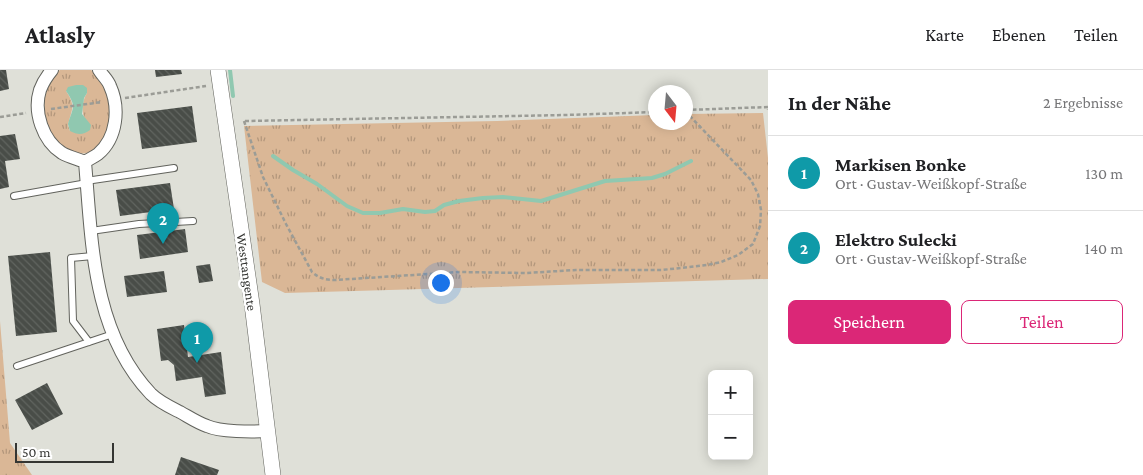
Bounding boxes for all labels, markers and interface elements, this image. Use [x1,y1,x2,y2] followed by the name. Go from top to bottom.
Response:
[25,21,95,48] text: Atlasly
[925,25,964,45] text: Karte
[992,25,1046,45] text: Ebenen
[1074,25,1118,45] text: Teilen
[648,85,693,130] north arrow
[788,91,891,115] text: In der Nähe
[1043,94,1123,111] text: 2 Ergebnisse
[835,154,966,175] text: Markisen Bonke
[801,165,807,182] text: 1
[1085,165,1123,182] text: 130 m
[835,175,1027,192] text: Ort · Gustav-Weißkopf-Straße
[147,203,179,244] pin: 2
[835,229,957,250] text: Elektro Sulecki
[234,232,260,312] street label: Westtangente
[800,240,808,257] text: 2
[1085,240,1123,257] text: 140 m
[835,250,1027,267] text: Ort · Gustav-Weißkopf-Straße
[428,270,454,296] your location
[788,300,951,344] button: Speichern
[961,300,1123,344] button: Teilen
[181,322,213,363] pin: 1
[708,370,753,460] map controls
[708,370,753,415] button: +
[708,415,753,460] button: −
[15,440,114,463] scale bar
[22,444,50,460] text: 50 m

